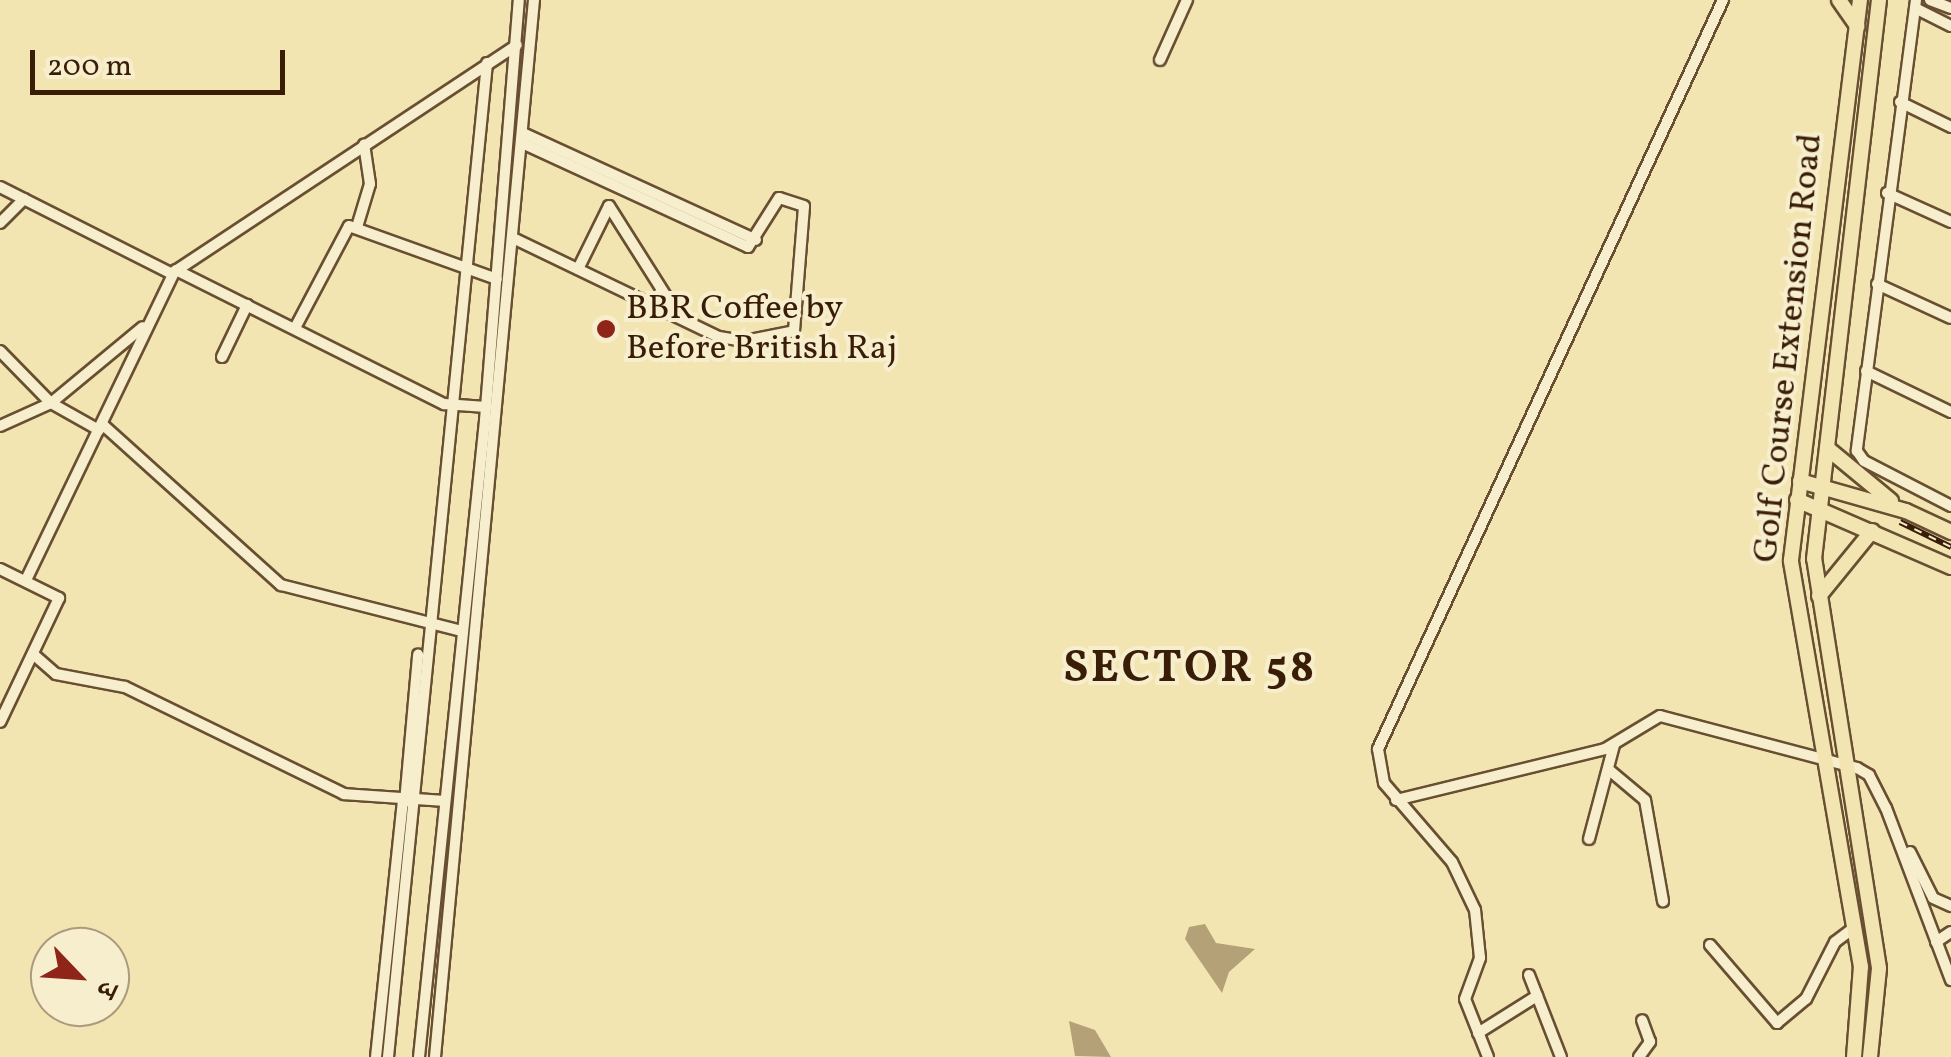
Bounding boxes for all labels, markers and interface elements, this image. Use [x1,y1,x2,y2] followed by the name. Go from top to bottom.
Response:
[35,30,290,92] scale bar
[47,46,132,88] text: 200 m
[1746,133,1832,563] street label: Golf Course Extension Road
[626,288,897,370] place label: BBR Coffee by Before British Raj
[595,318,617,340] marker: BBR Coffee by Before British Raj
[1063,643,1317,697] district label: SECTOR 58
[30,927,130,1027] north arrow
[85,974,127,1004] text: उ

